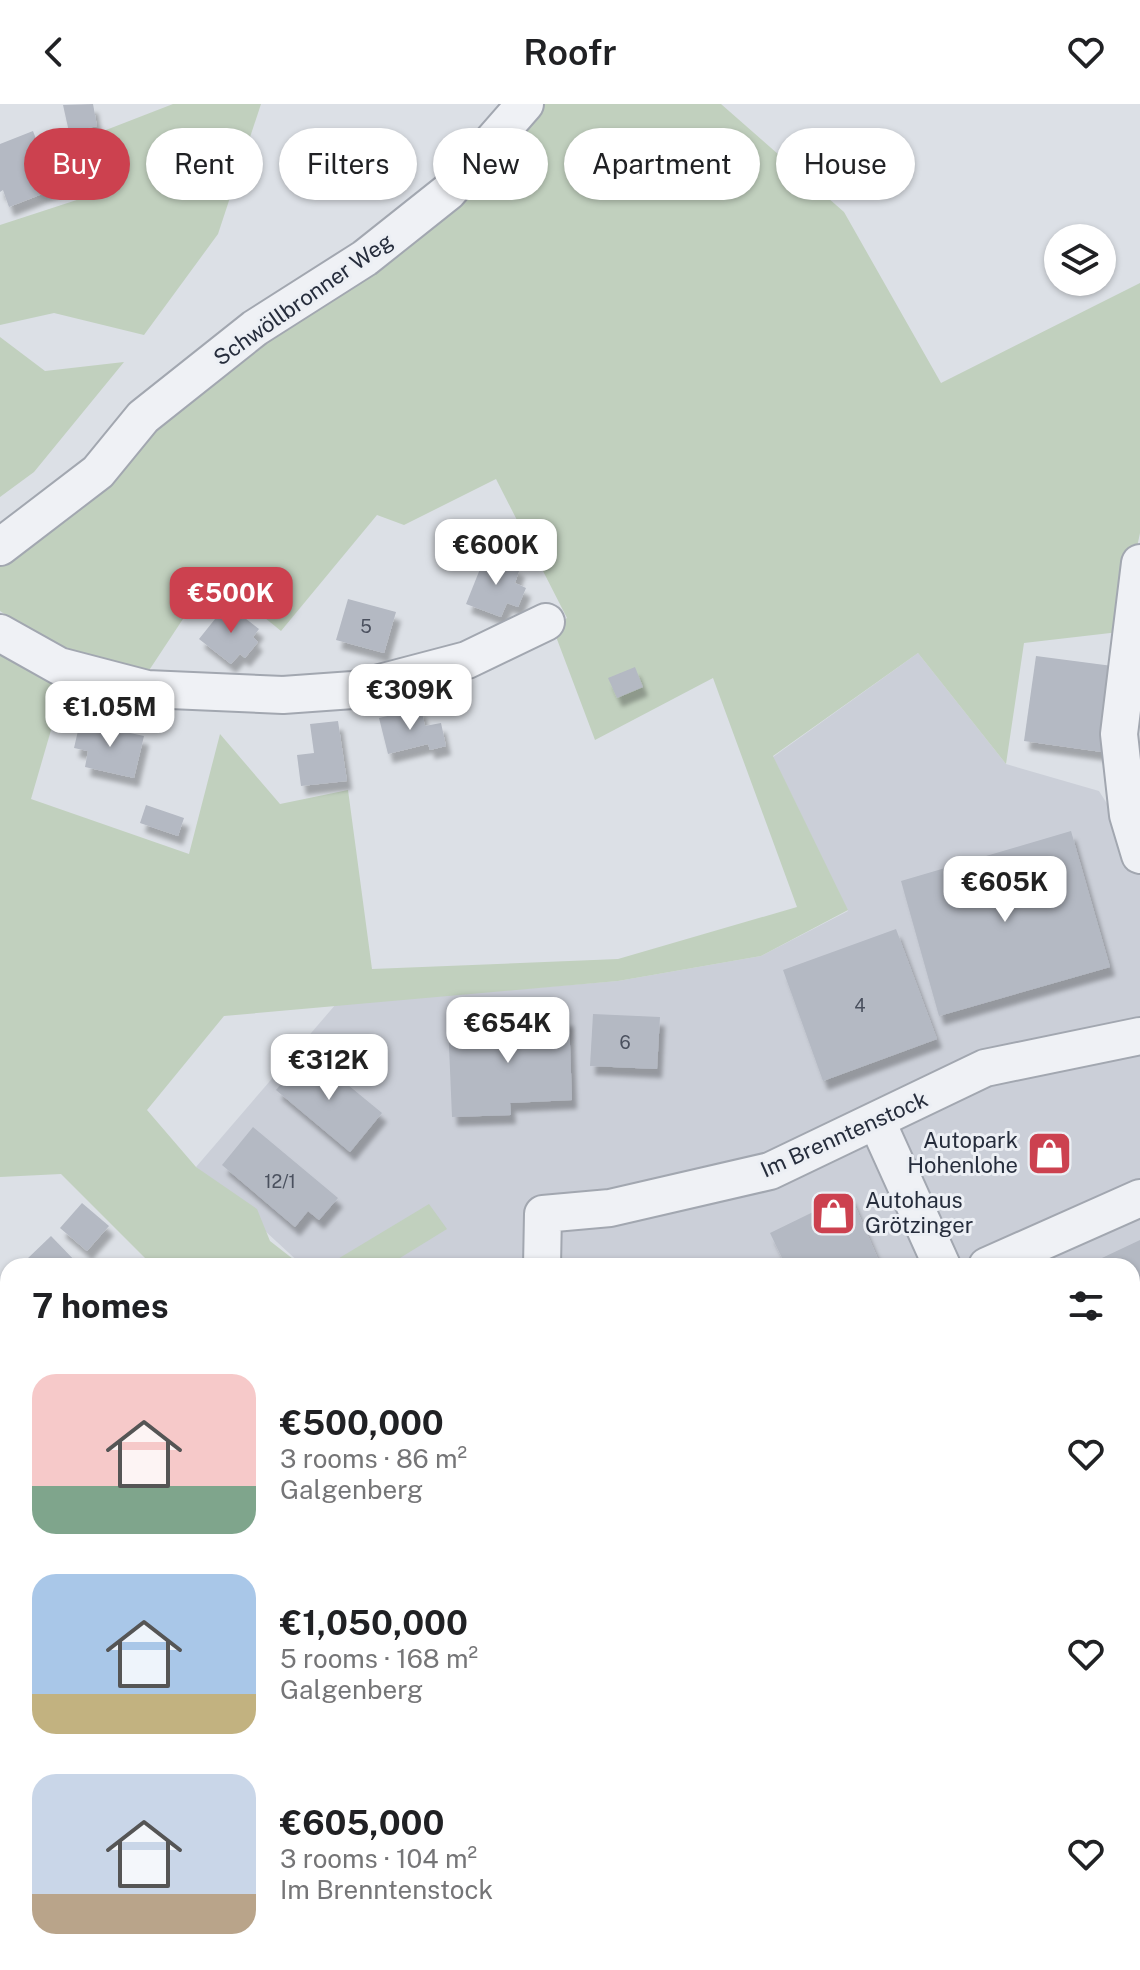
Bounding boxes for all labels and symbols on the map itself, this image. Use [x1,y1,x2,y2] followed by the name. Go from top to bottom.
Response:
[209,227,397,371] street label: Schwöllbronner Weg
[440,519,552,587] pin: €600K
[175,567,287,635] pin: €500K
[360,616,372,637] house number: 5
[354,664,466,732] pin: €309K
[45,681,175,749] pin: €1.05M
[949,856,1061,924] pin: €605K
[854,995,866,1016] house number: 4
[452,997,564,1065] pin: €654K
[619,1032,631,1053] house number: 6
[273,1034,385,1102] pin: €312K
[756,1085,932,1183] street label: Im Brenntenstock
[907,1127,1018,1178] place label: Autopark Hohenlohe
[1025,1129,1073,1177] shop icon: Autopark Hohenlohe
[264,1171,296,1192] house number: 12/1
[865,1187,973,1238] place label: Autohaus Grötzinger
[810,1189,858,1237] shop icon: Autohaus Grötzinger

